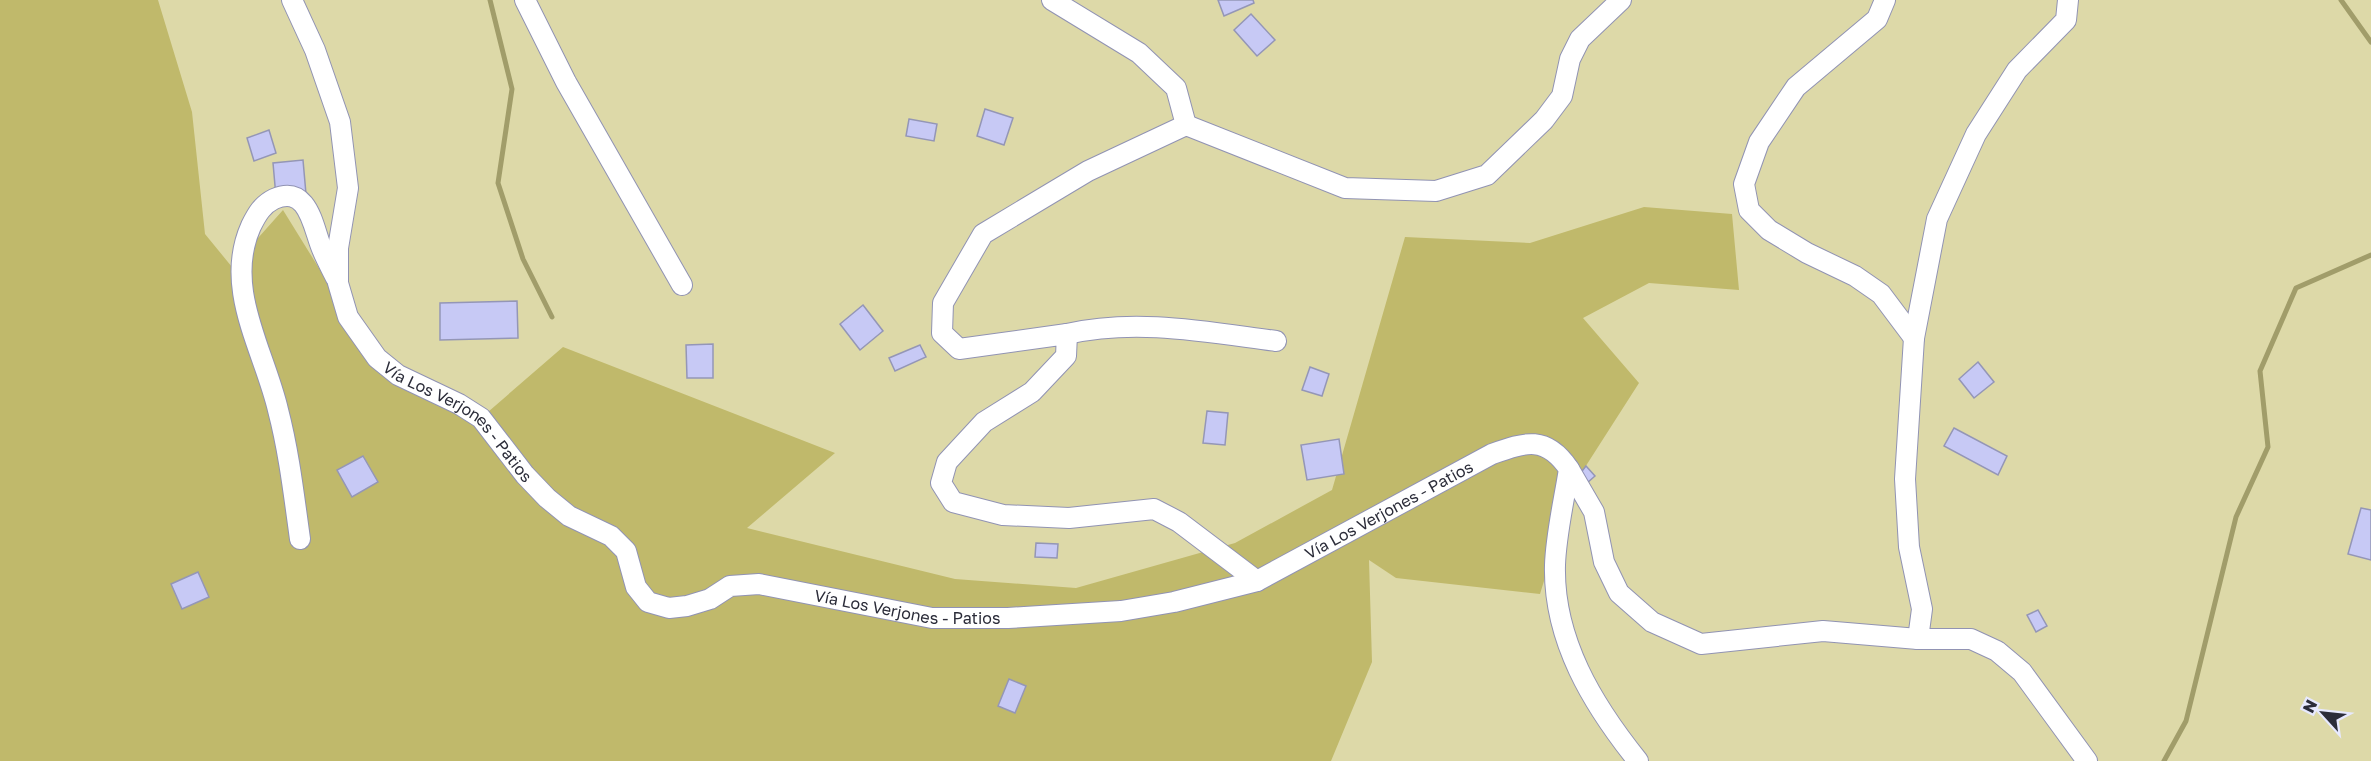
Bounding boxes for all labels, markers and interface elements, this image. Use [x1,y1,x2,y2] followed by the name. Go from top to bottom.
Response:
[379,357,537,486] street label: Vía Los Verjones - Patios
[1301,456,1476,563] street label: Vía Los Verjones - Patios
[813,585,1000,628] street label: Vía Los Verjones - Patios
[2293,683,2353,743] north arrow
[2298,696,2321,716] text: N

